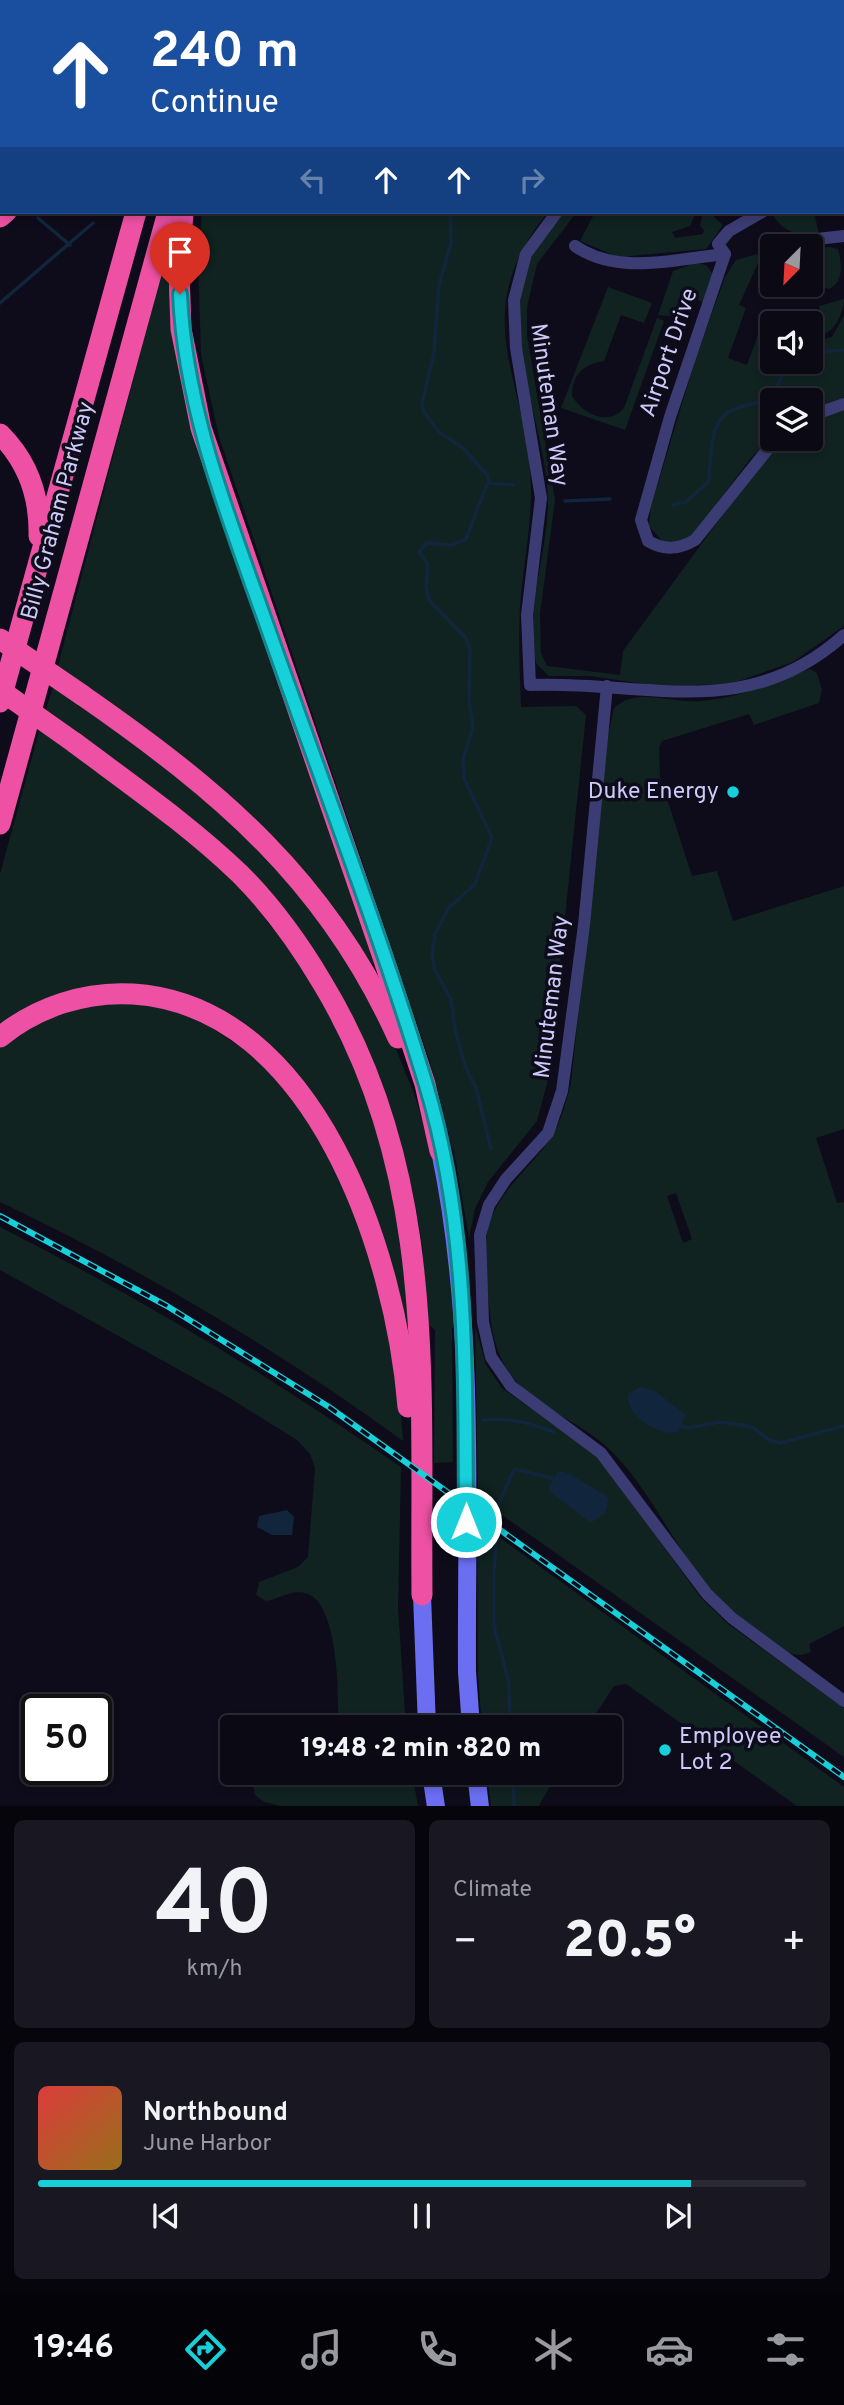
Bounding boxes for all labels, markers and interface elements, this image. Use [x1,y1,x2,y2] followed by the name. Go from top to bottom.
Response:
[150,23,299,85] text: 240 m
[35,28,126,119] icon: ahead
[150,84,279,124] text: Continue
[294,161,332,199] icon: left
[367,161,405,199] icon: ahead
[440,161,478,199] icon: ahead
[513,161,551,199] icon: right
[150,222,210,294] pin
[161,233,199,271] icon: arrive
[760,234,822,298] north arrow
[760,234,823,451] map controls
[634,285,706,421] street label: Airport Drive
[760,311,823,374] button: sound
[522,322,574,488] street label: Minuteman Way
[760,388,823,451] button: layers
[16,399,102,623] street label: Billy Graham Parkway
[588,778,719,807] place label: Duke Energy
[725,784,741,800] marker: Duke Energy
[529,914,577,1080] street label: Minuteman Way
[429,1485,503,1559] position arrow
[21,1694,112,1785] speed limit sign: 50
[679,1723,781,1778] place label: Employee Lot 2
[301,1733,541,1766] text: 19:48 · 2 min · 820 m
[657,1742,673,1758] marker: Employee Lot 2
[155,1852,274,1967] text: 40
[453,1876,532,1905] text: Climate
[563,1910,696,1976] text: 20.5°
[453,1919,478,1968] text: −
[781,1919,806,1968] text: +
[187,1955,242,1984] text: km/h
[143,2097,288,2130] text: Northbound
[143,2130,271,2159] text: June Harbor
[147,2197,185,2235] icon: previous
[403,2197,441,2235] icon: pause
[659,2197,697,2235] icon: next
[181,2325,230,2374] icon: directions
[297,2325,346,2374] icon: music
[413,2325,462,2374] icon: phone
[529,2325,578,2374] icon: climate
[645,2325,694,2374] icon: car
[761,2325,810,2374] icon: filters
[34,2329,114,2369] text: 19:46

